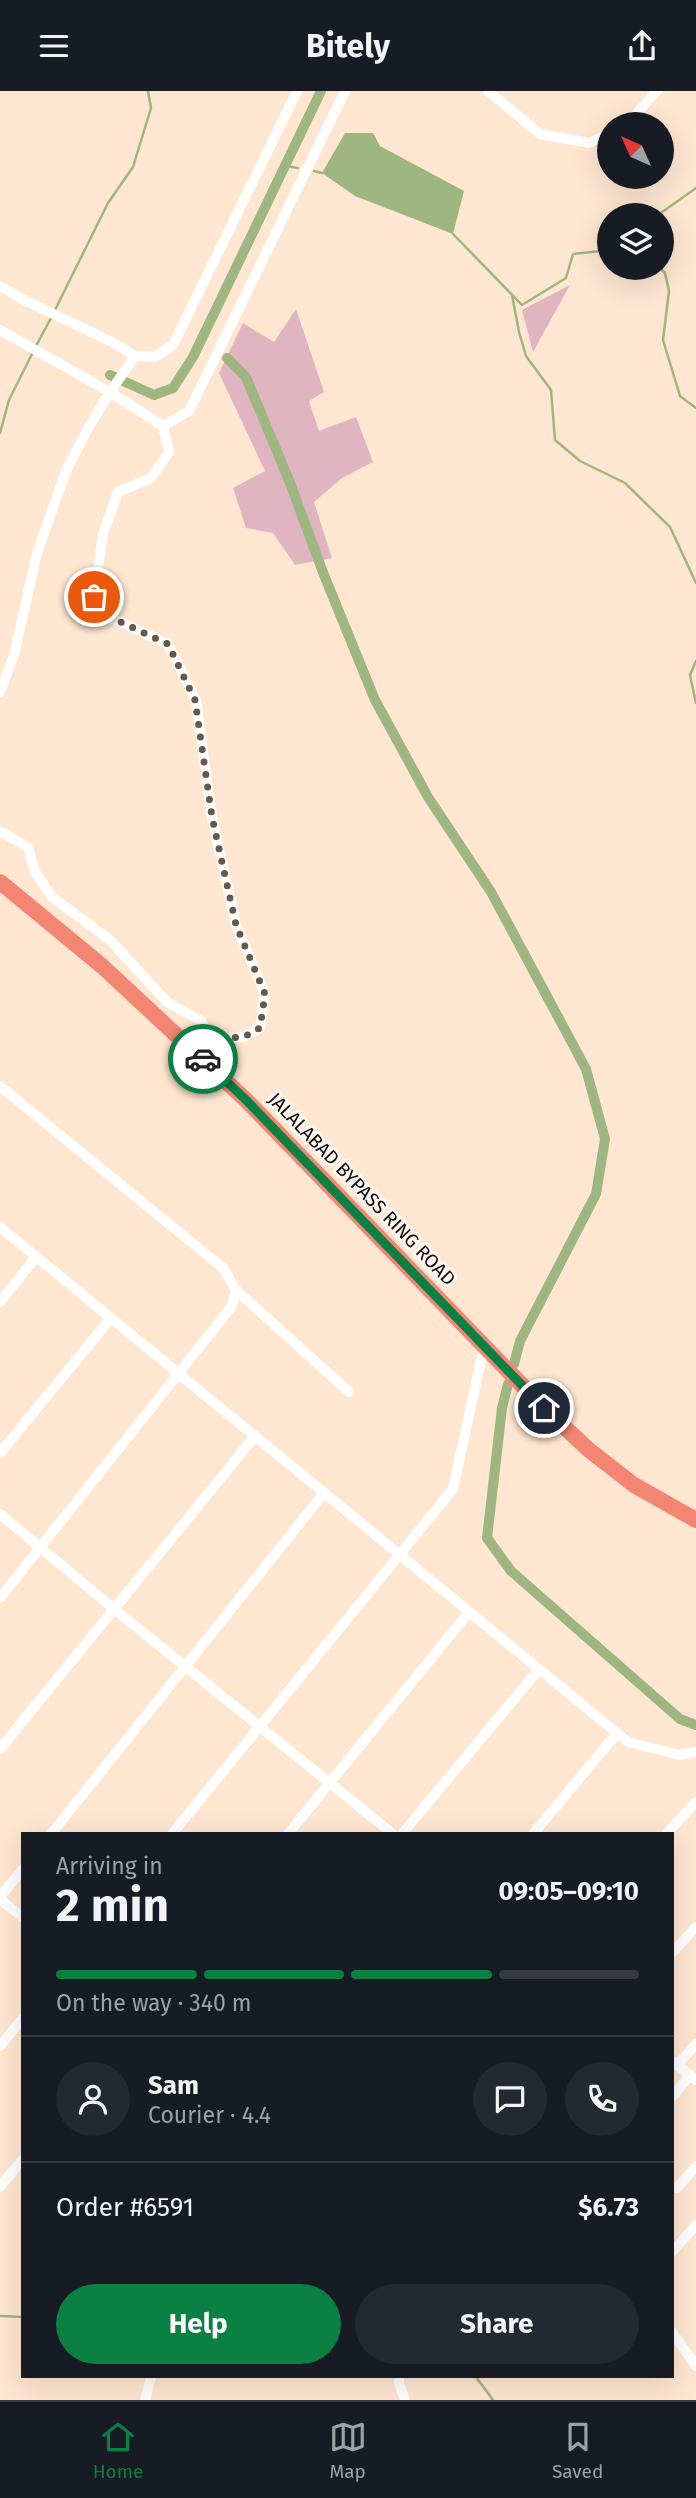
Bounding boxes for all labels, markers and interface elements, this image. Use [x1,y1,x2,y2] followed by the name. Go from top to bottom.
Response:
[35,27,73,65] icon: menu
[306,27,390,65] text: Bitely
[623,27,661,65] icon: share
[597,112,674,189] north arrow
[597,112,674,280] map controls
[597,203,674,280] button: layers
[64,567,124,627] pin
[75,578,113,616] icon: bag
[168,1024,238,1094] courier
[184,1040,222,1078] icon: car
[264,1088,460,1290] street label: JALALABAD BYPASS RING ROAD
[514,1378,574,1438] pin
[525,1389,563,1427] icon: home
[56,1852,163,1880] text: Arriving in
[498,1876,639,1907] text: 09:05–09:10
[56,1878,169,1933] text: 2 min
[56,1989,252,2017] text: On the way · 340 m
[56,2062,130,2136] button: person
[473,2062,547,2136] button: chat
[565,2062,639,2136] button: phone
[148,2070,199,2101] text: Sam
[148,2101,271,2129] text: Courier · 4.4
[56,2192,194,2223] text: Order #6591
[578,2192,639,2223] text: $6.73
[56,2284,341,2364] button: Help
[355,2284,639,2364] button: Share
[93,2418,143,2483] tab: Home
[329,2418,367,2483] tab: Map
[552,2418,603,2483] tab: Saved

